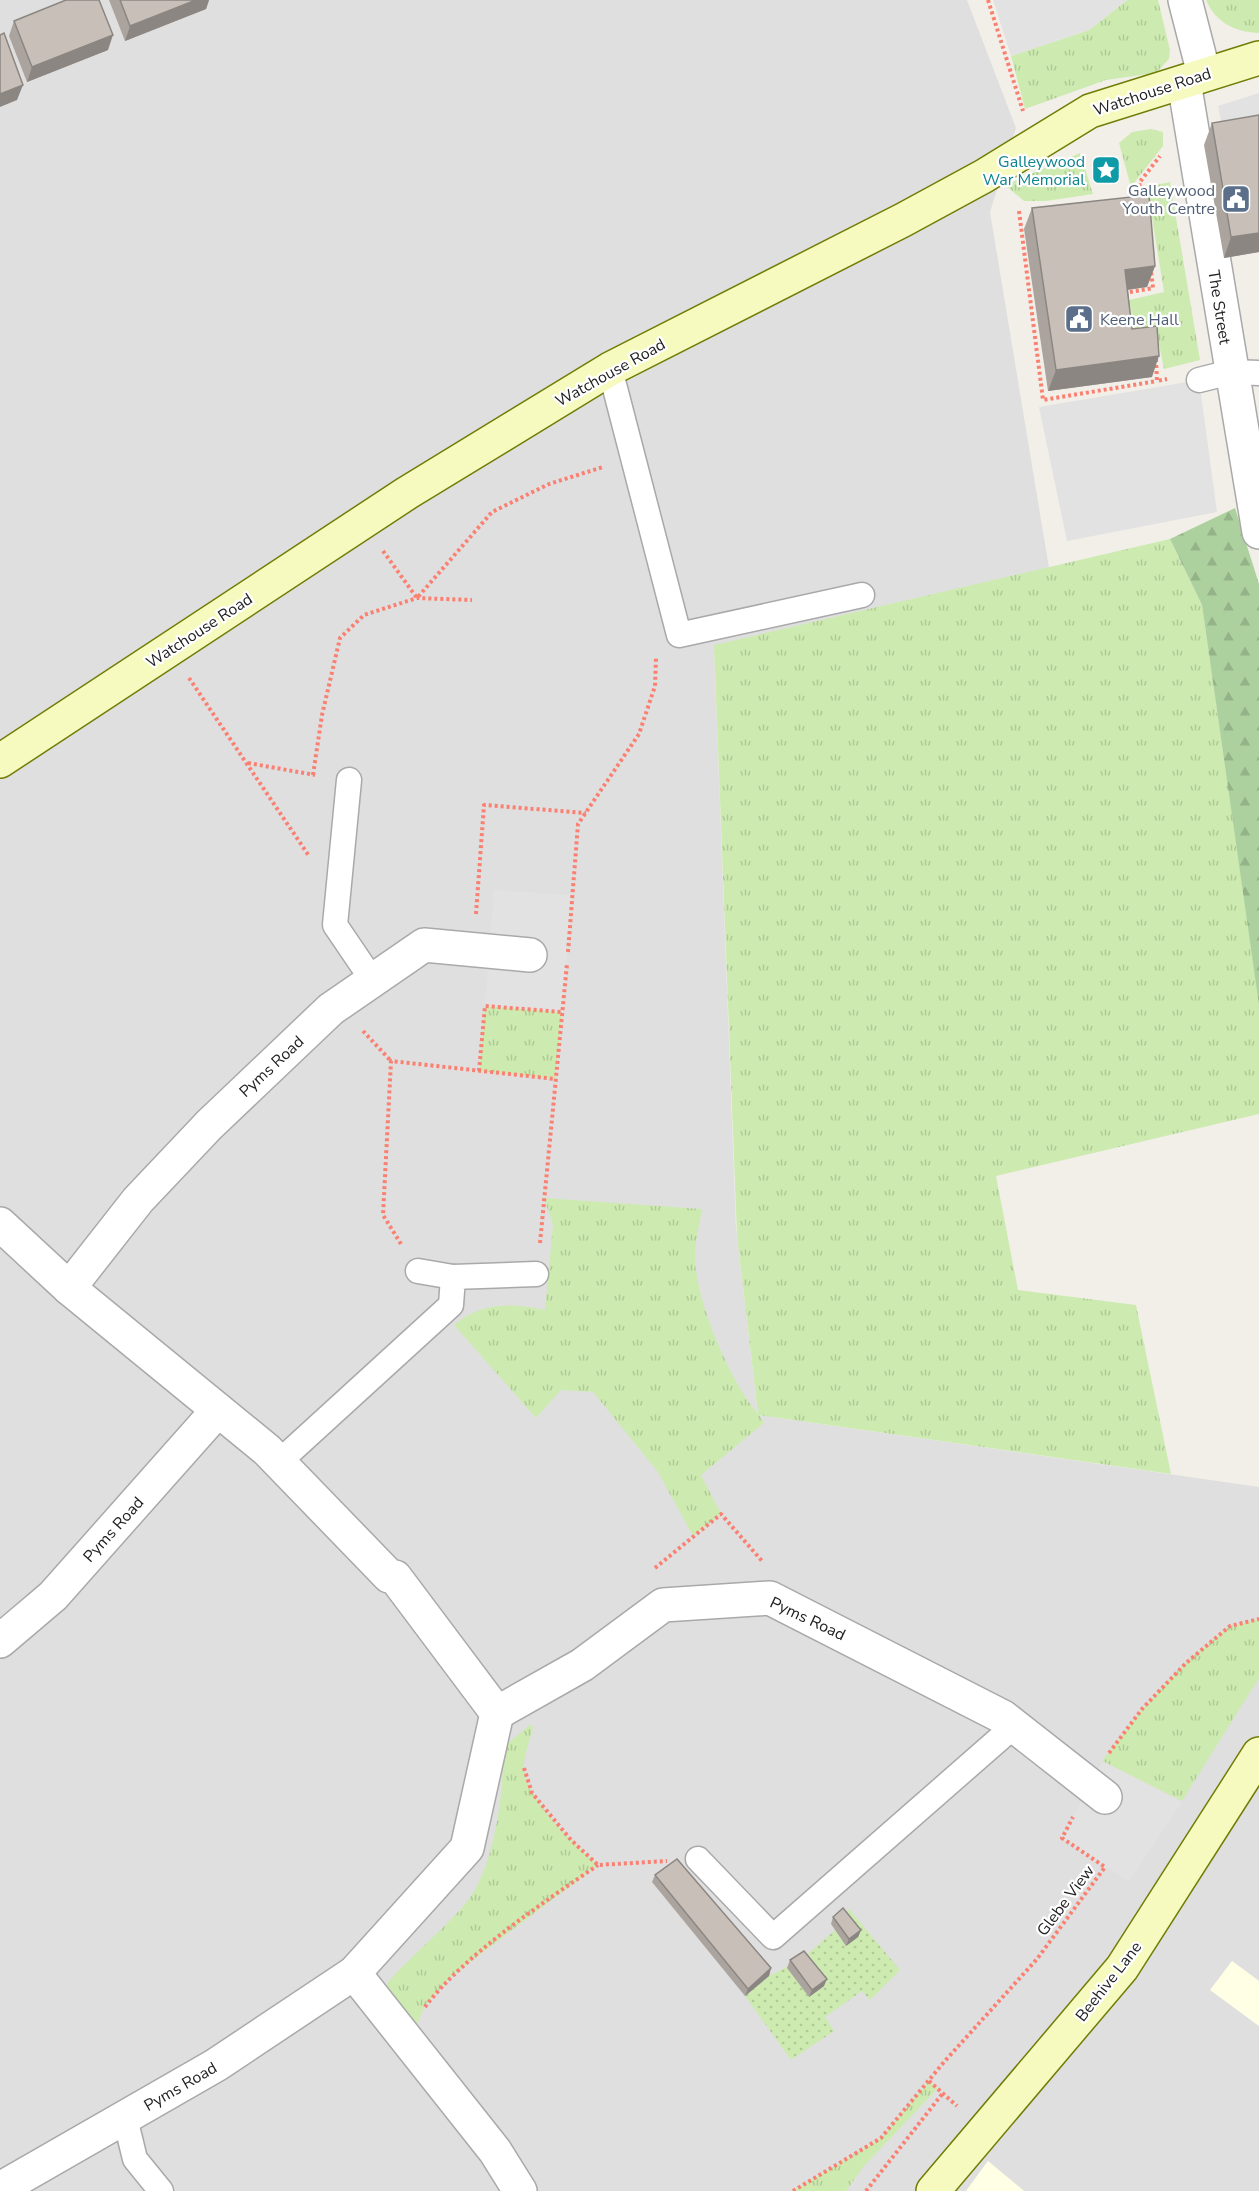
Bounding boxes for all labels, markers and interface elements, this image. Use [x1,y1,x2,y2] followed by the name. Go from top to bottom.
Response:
[1091,63,1214,121] street label: Watchouse Road
[983,151,1085,191] place label: Galleywood War Memorial
[1090,154,1122,186] place icon: Galleywood War Memorial
[1122,180,1215,220] place label: Galleywood Youth Centre
[1220,183,1252,215] public building icon: Galleywood Youth Centre
[1202,268,1236,346] street label: The Street
[1063,303,1095,335] public building icon: Keene Hall
[1100,309,1179,331] place label: Keene Hall
[552,334,669,412] street label: Watchouse Road
[142,588,257,673] street label: Watchouse Road
[235,1031,309,1102] street label: Pyms Road
[78,1492,149,1567] street label: Pyms Road
[766,1592,849,1646] street label: Pyms Road
[1032,1860,1100,1941] street label: Glebe View
[1071,1937,1147,2026] street label: Beehive Lane
[140,2057,221,2117] street label: Pyms Road

